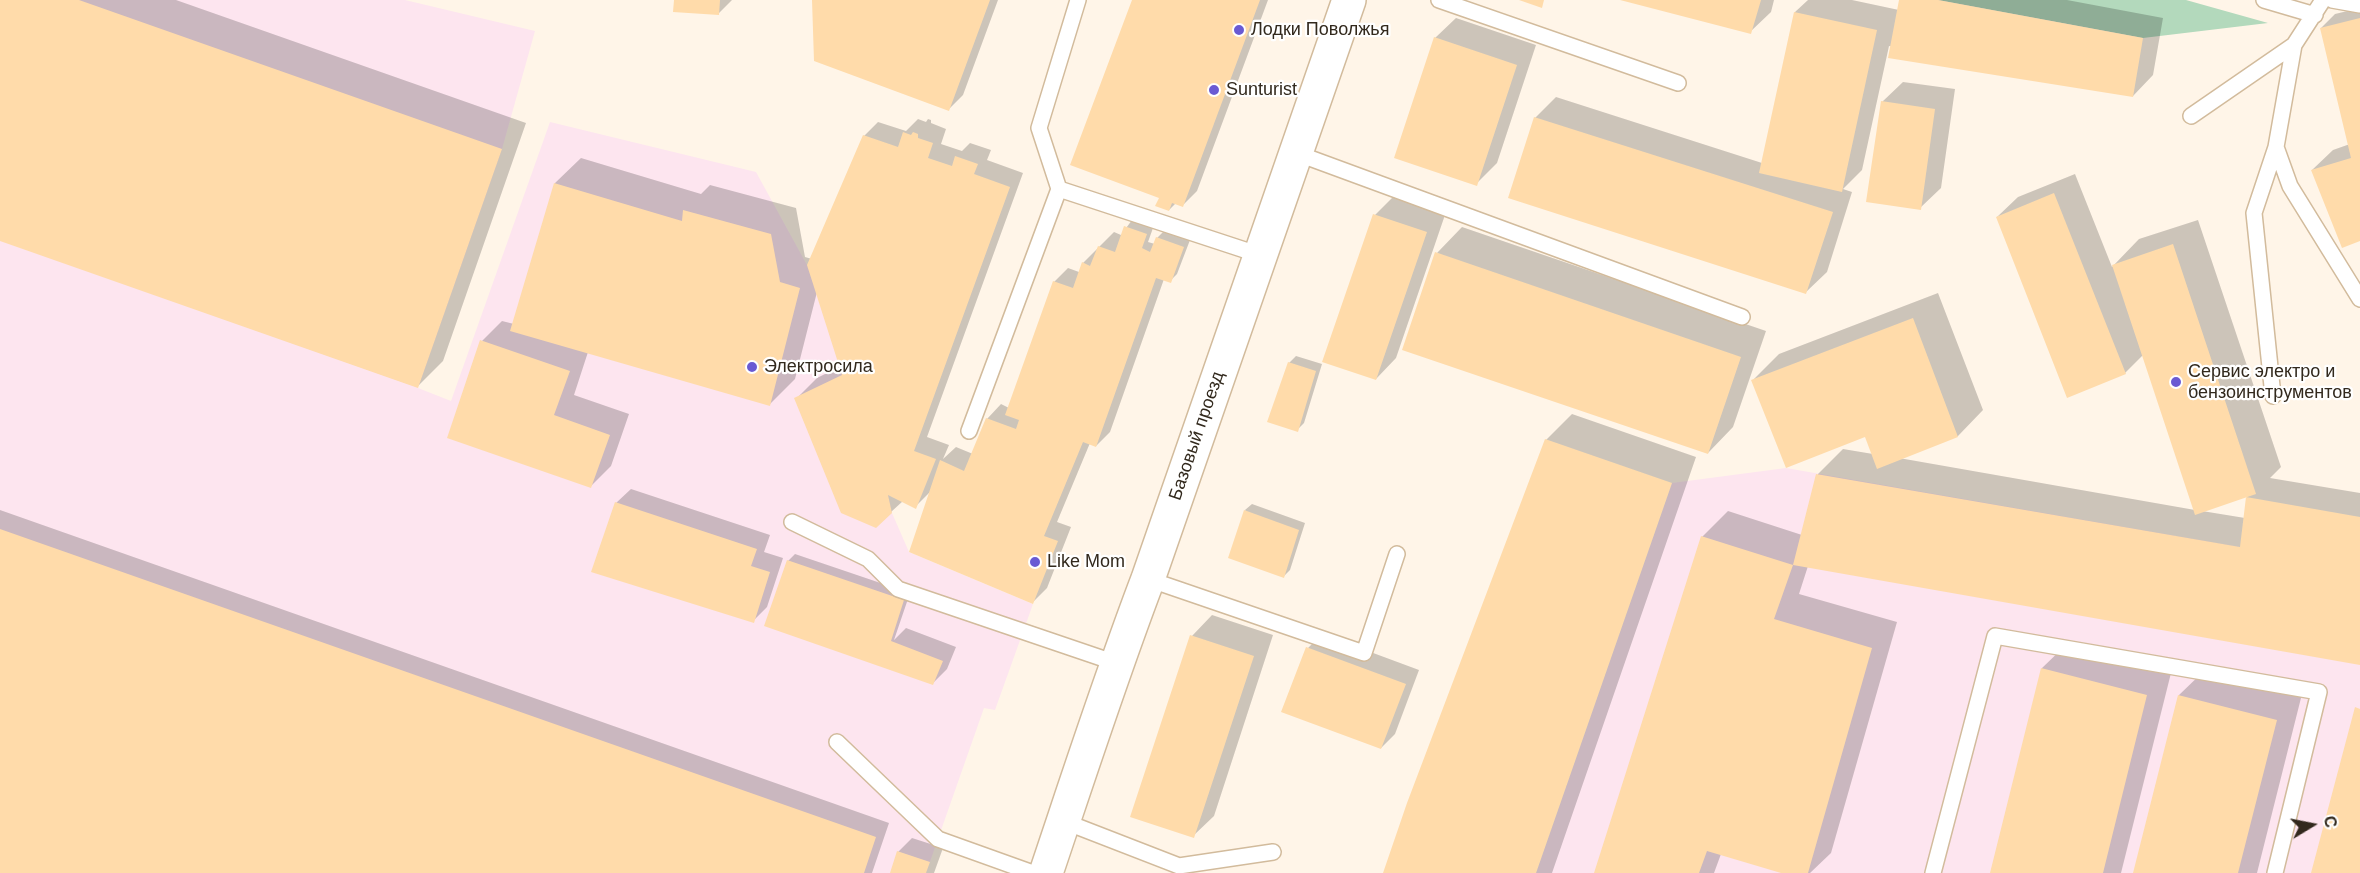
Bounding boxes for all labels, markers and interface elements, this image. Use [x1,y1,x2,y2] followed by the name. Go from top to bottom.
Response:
[1251,19,1389,41] place label: Лодки Поволжья
[1232,23,1246,37] marker: Лодки Поволжья
[1226,79,1297,101] place label: Sunturist
[1207,83,1221,97] marker: Sunturist
[764,356,873,378] place label: Электросила
[745,360,759,374] marker: Электросила
[2188,361,2352,404] place label: Сервис электро и бензоинструментов
[1165,369,1229,503] street label: Базовый проезд
[2169,375,2183,389] marker: Сервис электро и бензоинструментов
[1047,551,1125,573] place label: Like Mom
[1028,555,1042,569] marker: Like Mom
[2282,795,2342,855] north arrow
[2321,815,2340,829] text: С

